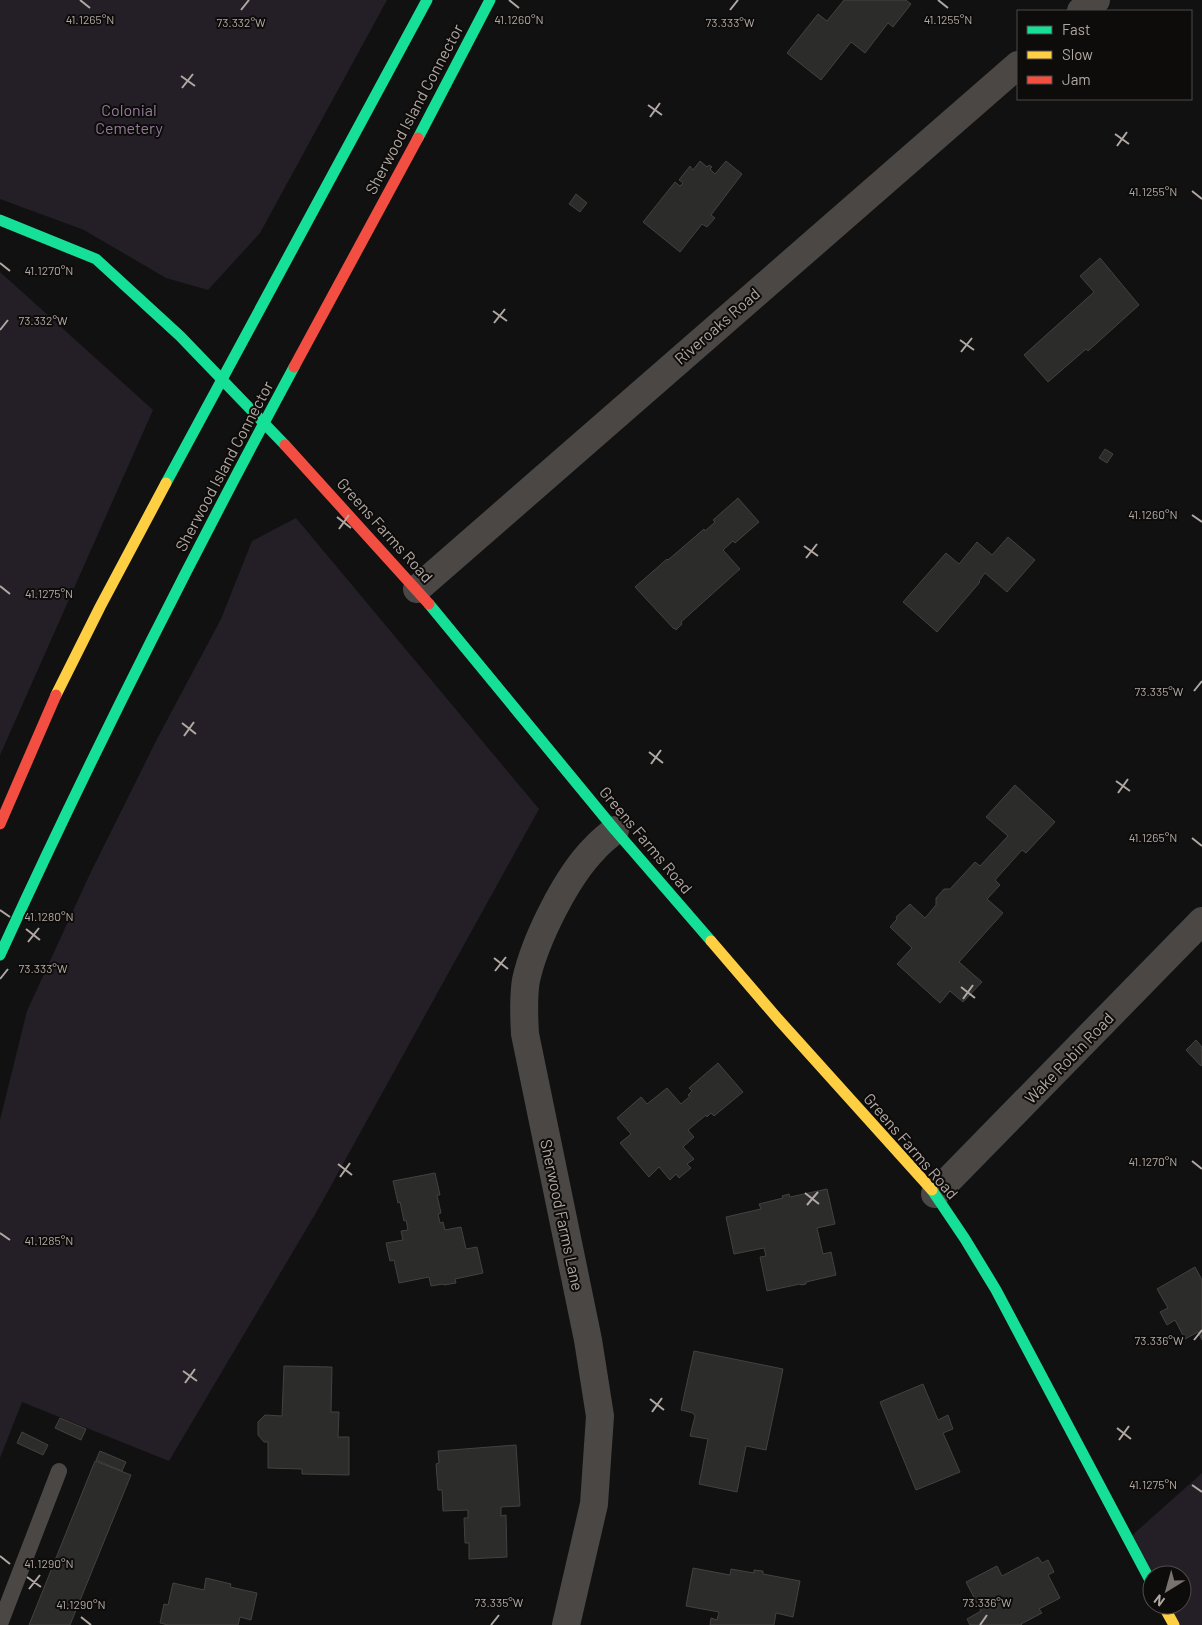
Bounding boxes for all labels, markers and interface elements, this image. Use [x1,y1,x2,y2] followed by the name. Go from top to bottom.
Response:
[1017,10,1192,100] legend
[66,12,114,26] text: 41.1265°N
[494,12,544,26] text: 41.1260°N
[924,12,972,26] text: 41.1255°N
[216,15,266,29] text: 73.332°W
[706,15,755,29] text: 73.333°W
[361,20,467,197] street label: Sherwood Island Connector
[1062,20,1090,38] text: Fast
[1062,45,1093,63] text: Slow
[1062,70,1091,88] text: Jam
[95,100,163,137] park label: Colonial Cemetery
[1129,184,1177,198] text: 41.1255°N
[25,263,73,277] text: 41.1270°N
[670,283,763,368] street label: Riveroaks Road
[18,313,68,327] text: 73.332°W
[171,377,277,554] street label: Sherwood Island Connector
[333,473,437,586] street label: Greens Farms Road
[1128,507,1178,521] text: 41.1260°N
[25,586,73,600] text: 41.1275°N
[1135,684,1184,698] text: 73.335°W
[596,782,697,897] street label: Greens Farms Road
[1129,830,1177,844] text: 41.1265°N
[24,909,74,923] text: 41.1280°N
[19,961,68,975] text: 73.333°W
[1020,1008,1117,1107] street label: Wake Robin Road
[860,1089,963,1203] street label: Greens Farms Road
[537,1137,588,1292] street label: Sherwood Farms Lane
[1129,1154,1177,1168] text: 41.1270°N
[25,1233,73,1247] text: 41.1285°N
[1135,1333,1184,1347] text: 73.336°W
[1129,1477,1177,1491] text: 41.1275°N
[24,1556,74,1570] text: 41.1290°N
[1142,1565,1192,1615] north arrow
[1150,1591,1168,1610] text: N
[475,1595,524,1609] text: 73.335°W
[963,1595,1012,1609] text: 73.336°W
[56,1597,106,1611] text: 41.1290°N

